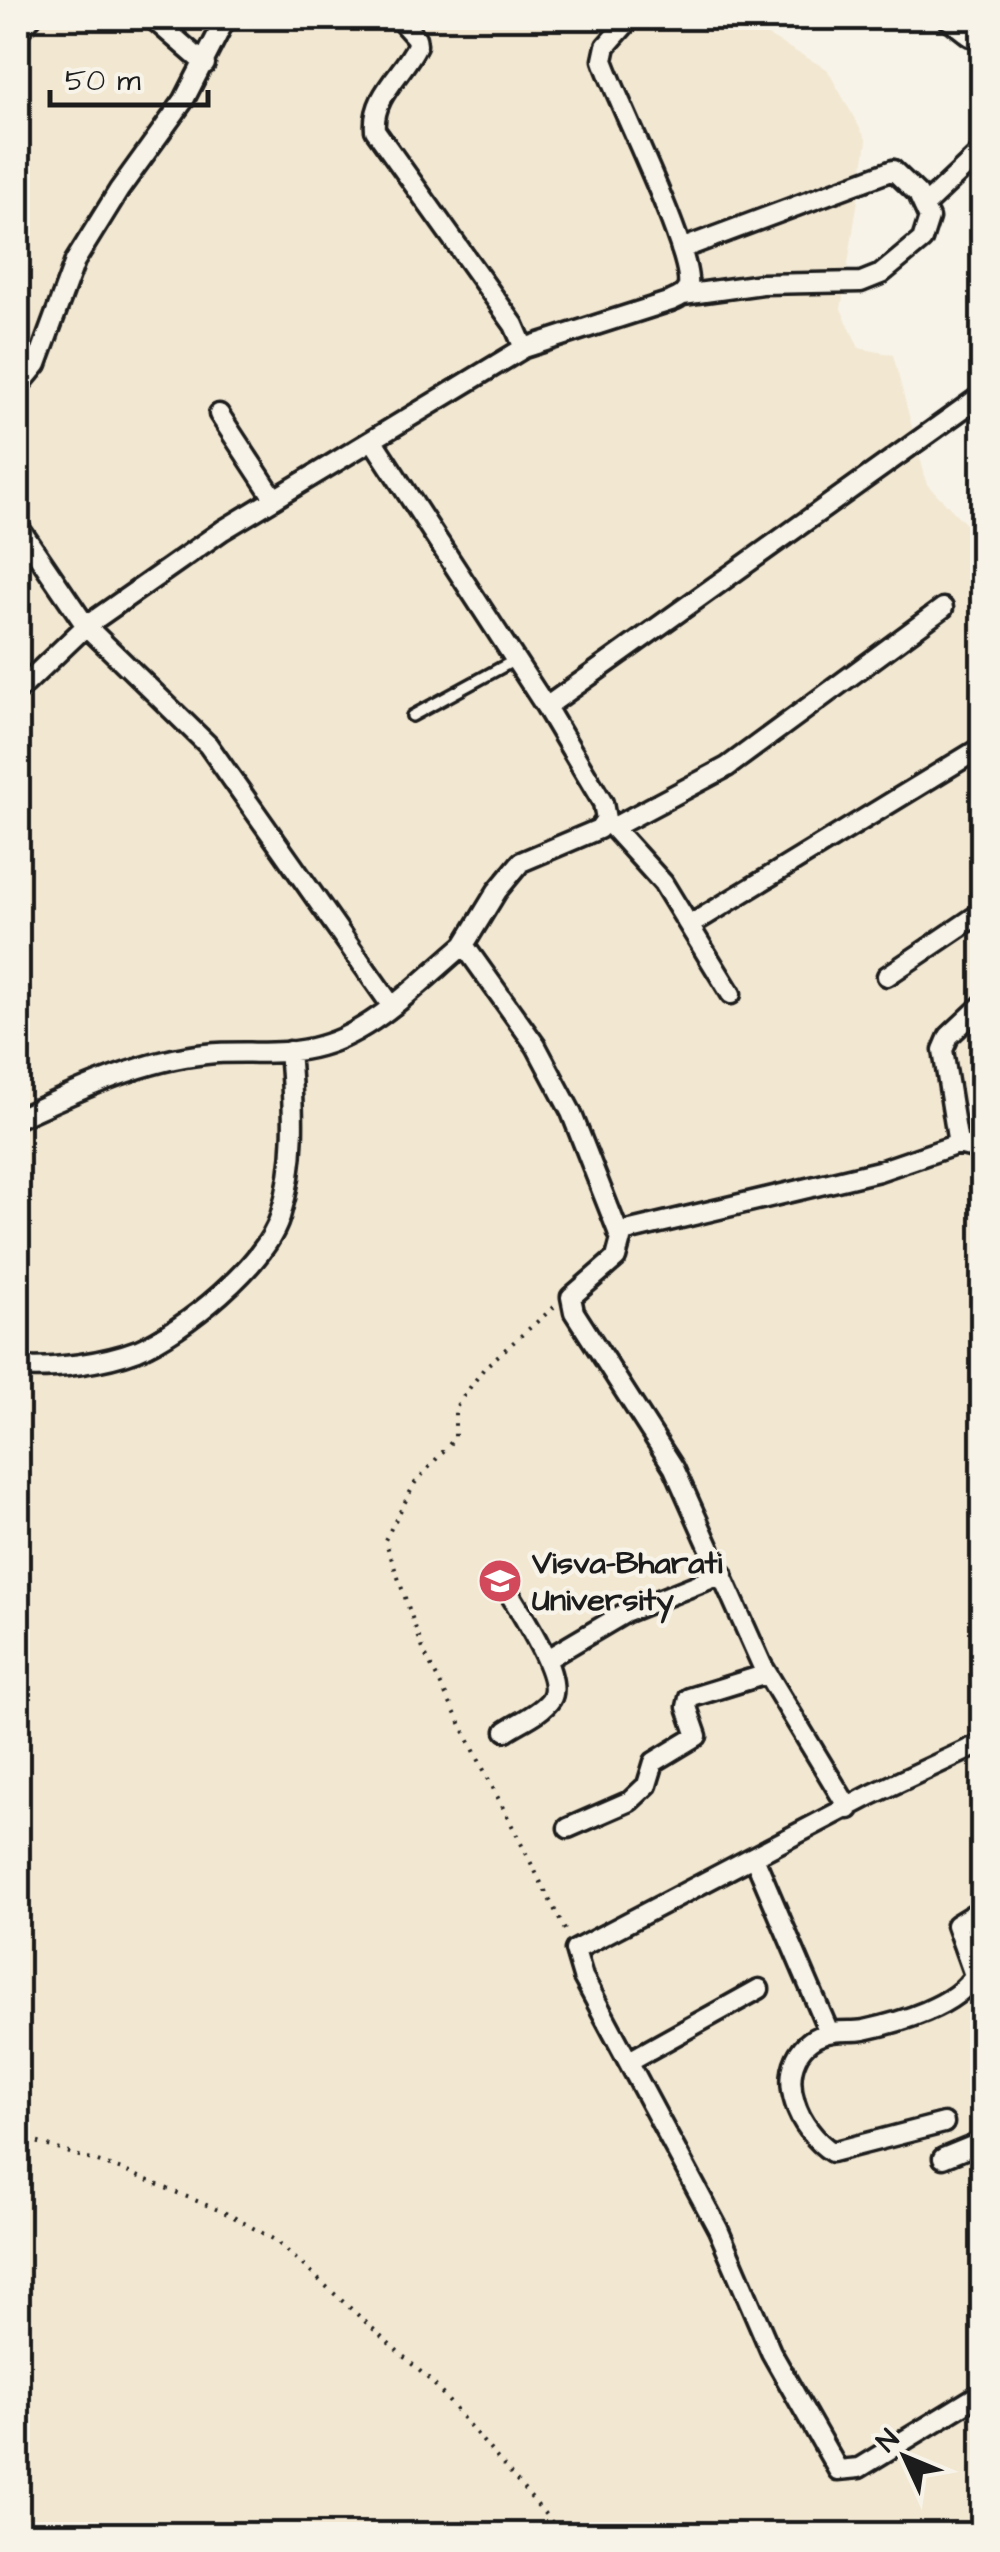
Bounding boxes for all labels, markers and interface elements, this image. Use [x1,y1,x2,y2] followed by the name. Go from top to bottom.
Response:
[50,45,208,107] scale bar
[65,60,141,102] text: 50 m
[531,1541,723,1624] place label: Visva-Bharati University
[477,1558,523,1604] school or university icon: Visva-Bharati University
[855,2407,955,2507] north arrow
[868,2420,909,2461] text: N

